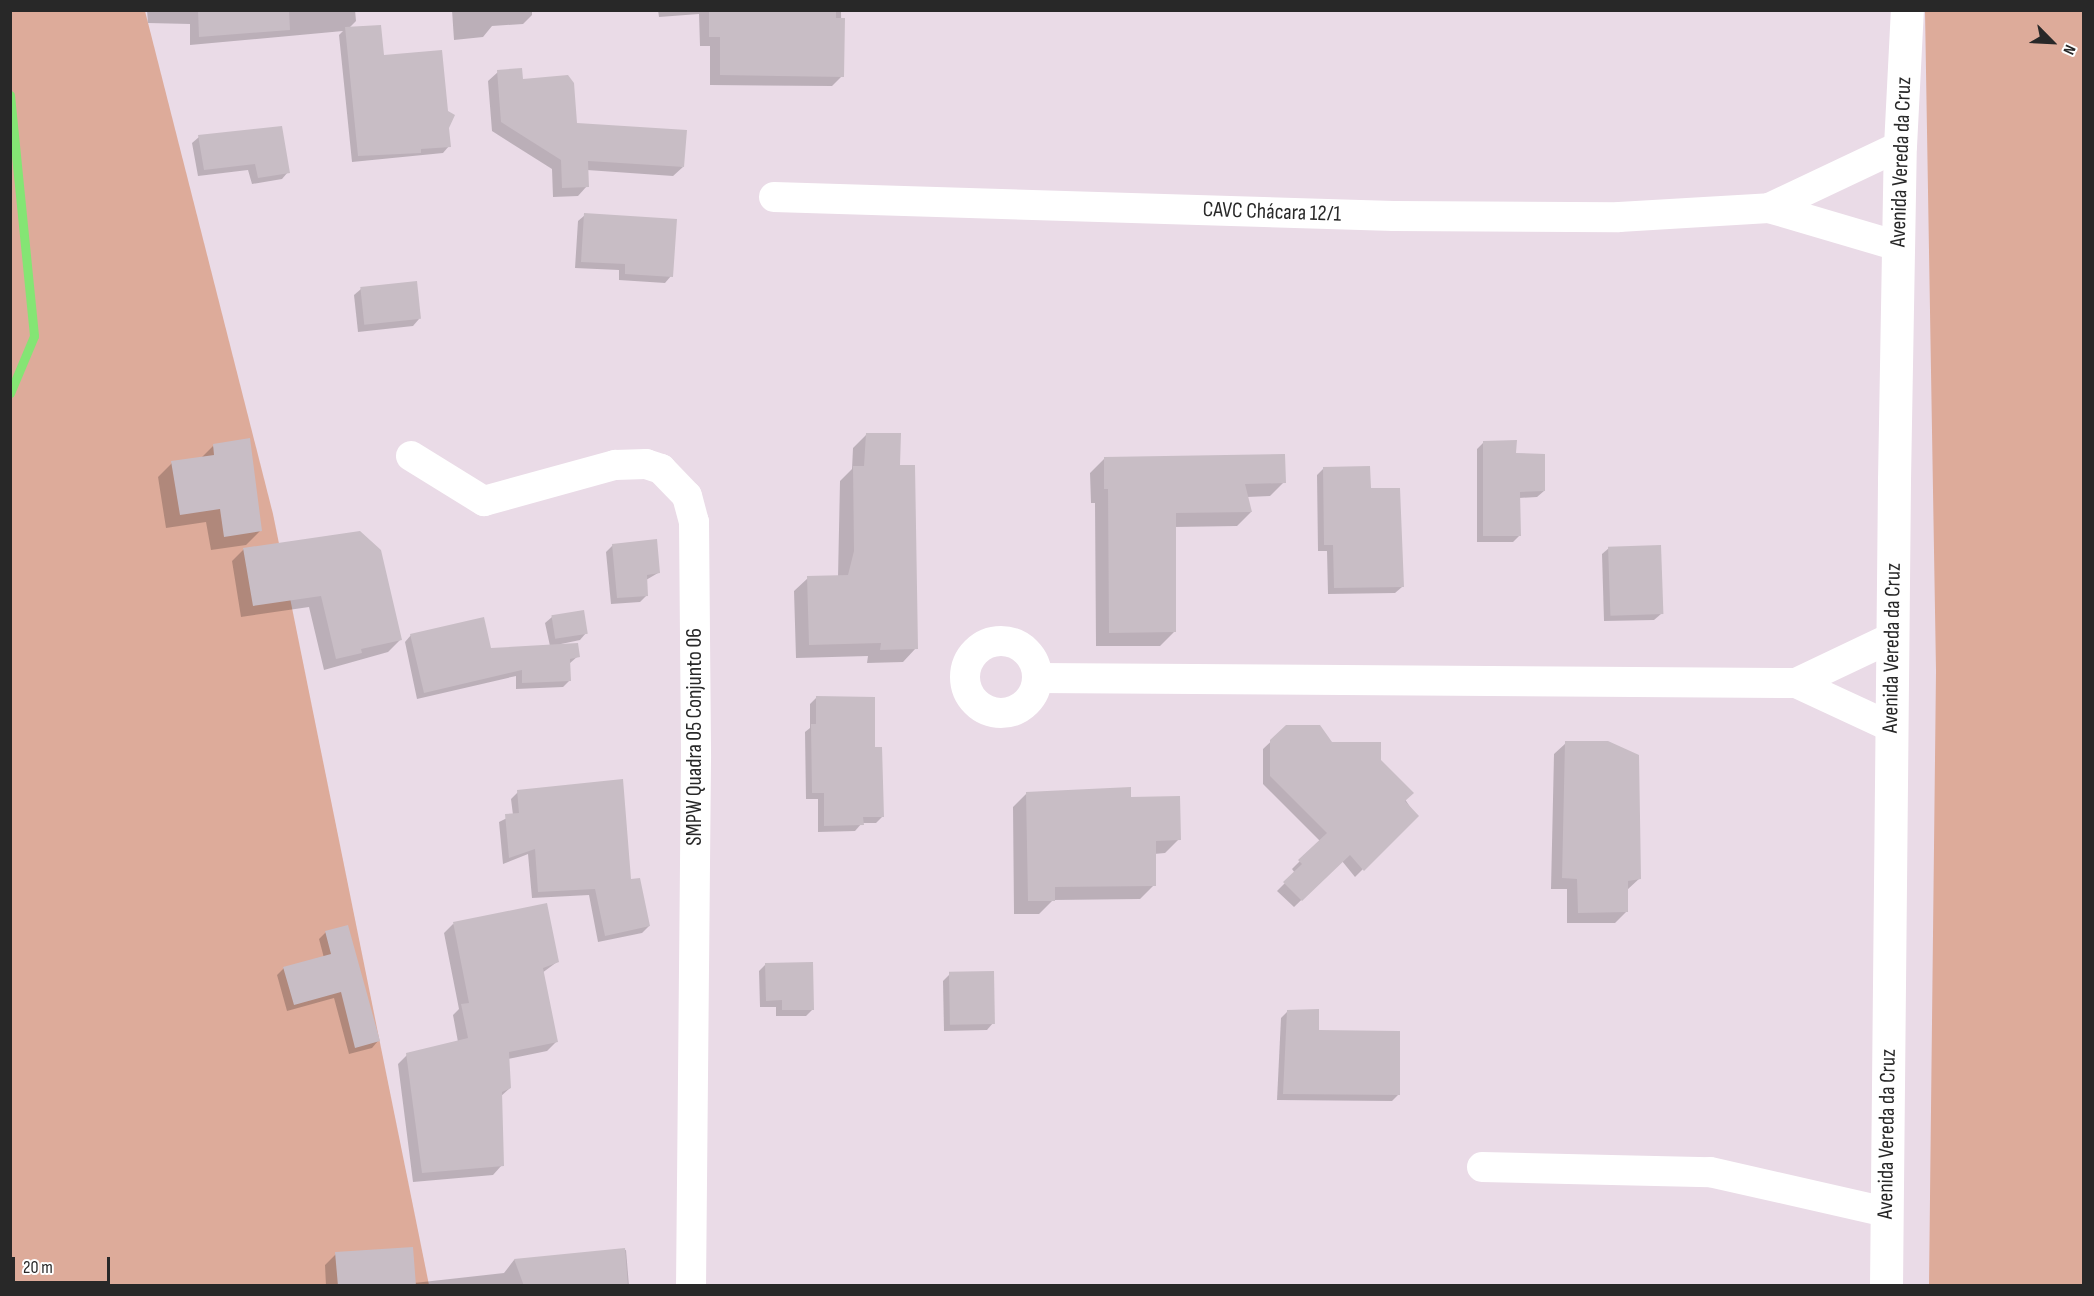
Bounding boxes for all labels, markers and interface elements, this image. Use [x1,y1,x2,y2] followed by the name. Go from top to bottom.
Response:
[2022,12,2082,72] north arrow
[2058,42,2079,57] text: N
[1885,77,1917,247] street label: Avenida Vereda da Cruz
[1202,196,1342,228] street label: CAVC Chácara 12/1
[1877,563,1907,733] street label: Avenida Vereda da Cruz
[682,628,708,846] street label: SMPW Quadra 05 Conjunto 06
[1872,1049,1902,1219] street label: Avenida Vereda da Cruz
[15,1245,112,1283] scale bar
[23,1257,53,1278] text: 20 m

